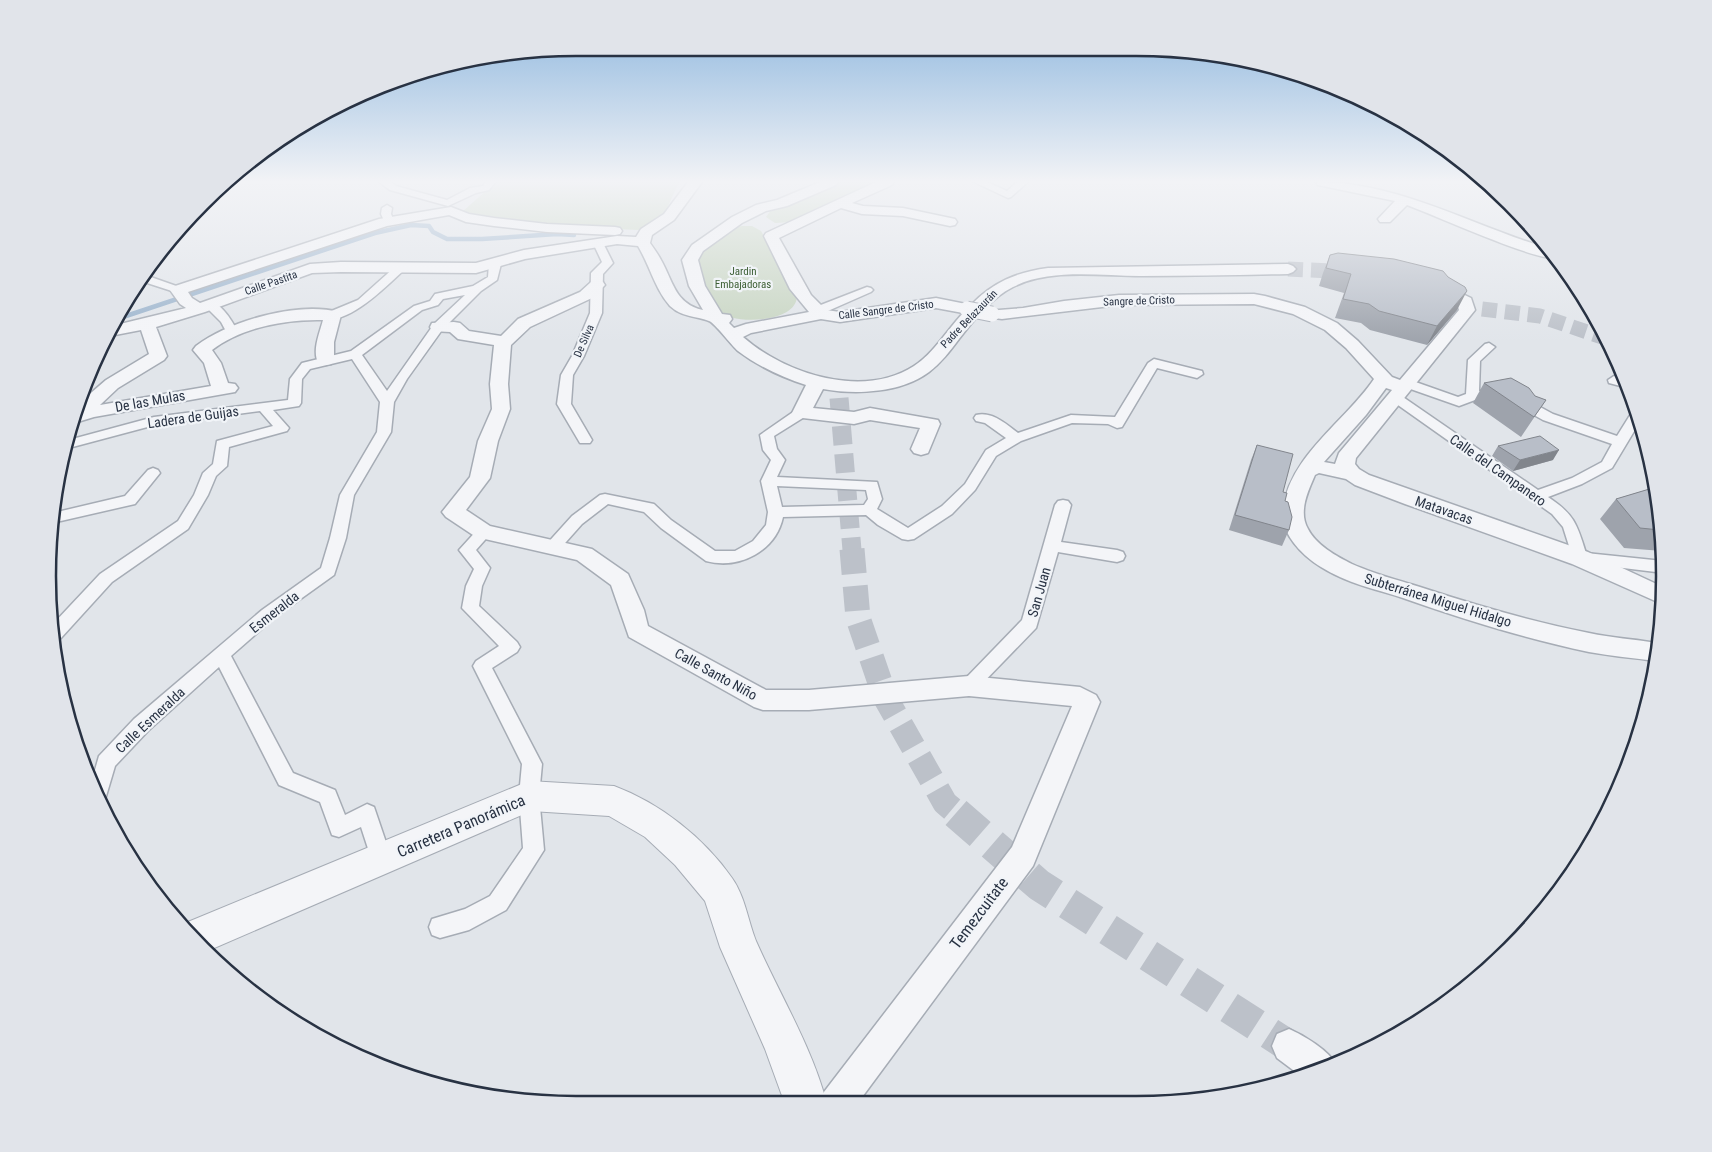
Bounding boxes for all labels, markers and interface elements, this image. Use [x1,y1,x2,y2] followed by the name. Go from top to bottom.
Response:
[715,265,771,291] park label: Jardin Embajadoras
[243,268,299,298] street label: Calle Pastita
[938,287,1000,351] street label: Padre Belazaurán
[1103,293,1175,309] street label: Sangre de Cristo
[838,298,935,322] street label: Calle Sangre de Cristo
[571,323,597,359] street label: De Silva
[114,387,186,415] street label: De las Mulas
[146,403,240,431] street label: Ladera de Guijas
[1447,431,1549,509] street label: Calle del Campanero
[1413,493,1475,527] street label: Matavacas
[1024,565,1054,619] street label: San Juan
[1362,570,1514,630] street label: Subterránea Miguel Hidalgo
[246,588,302,636] street label: Esmeralda
[672,645,760,703] street label: Calle Santo Niño
[112,684,188,756] street label: Calle Esmeralda
[394,790,528,862] street label: Carretera Panorámica
[946,873,1012,953] street label: Temezcuitate

